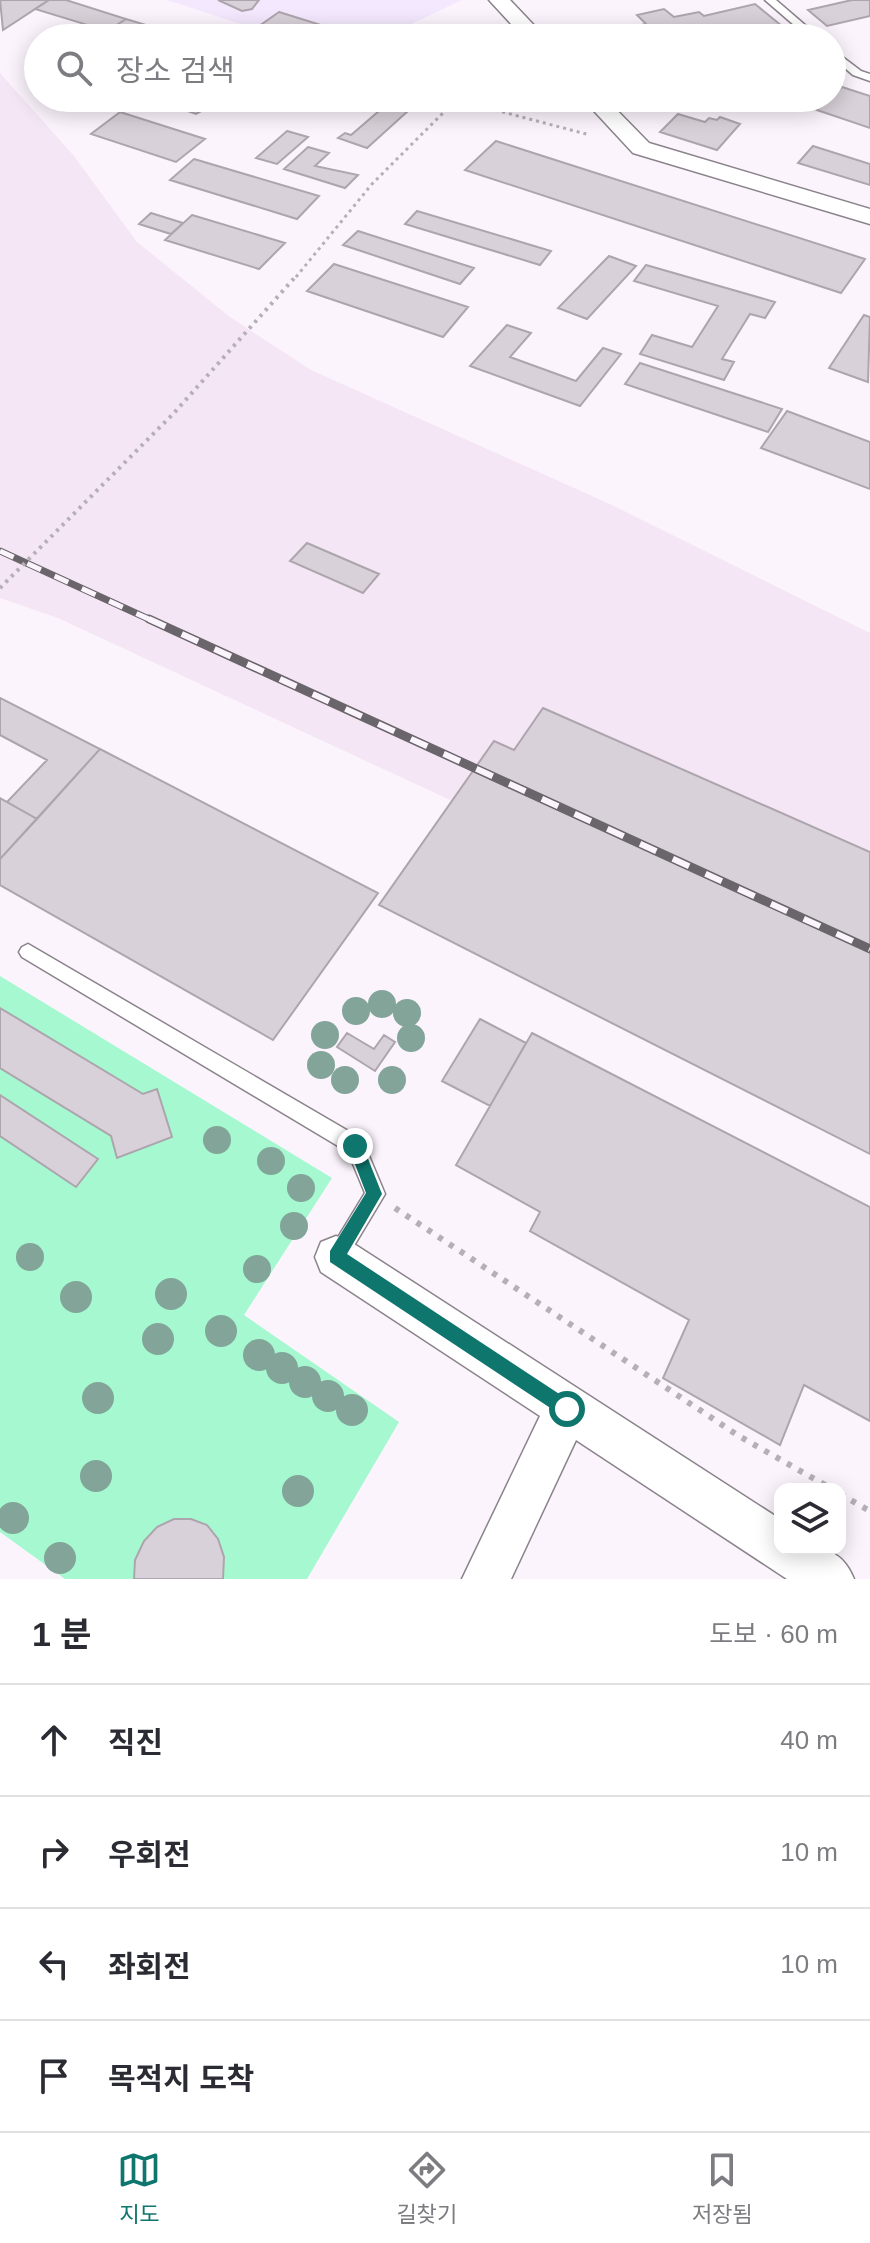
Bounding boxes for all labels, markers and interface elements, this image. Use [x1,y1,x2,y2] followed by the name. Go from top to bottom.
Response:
[24,24,846,112] search box
[52,46,96,90] icon: search
[116,54,235,87] text: 장소 검색
[337,1128,373,1164] route end
[549,1391,585,1427] route start
[774,1483,846,1555] map controls
[774,1483,846,1555] button: layers
[32,1615,92,1653] text: 1 분
[709,1619,838,1649] text: 도보 · 60 m
[32,1718,76,1762] icon: ahead
[780,1725,838,1755] text: 40 m
[108,1726,163,1759] text: 직진
[32,1830,76,1874] icon: right
[780,1837,838,1867] text: 10 m
[108,1838,191,1871] text: 우회전
[32,1942,76,1986] icon: left
[780,1949,838,1979] text: 10 m
[108,1950,191,1983] text: 좌회전
[32,2054,76,2098] icon: arrive
[108,2062,254,2095] text: 목적지 도착
[117,2148,161,2228] tab: 지도
[396,2148,457,2228] tab: 길찾기
[692,2148,753,2228] tab: 저장됨

